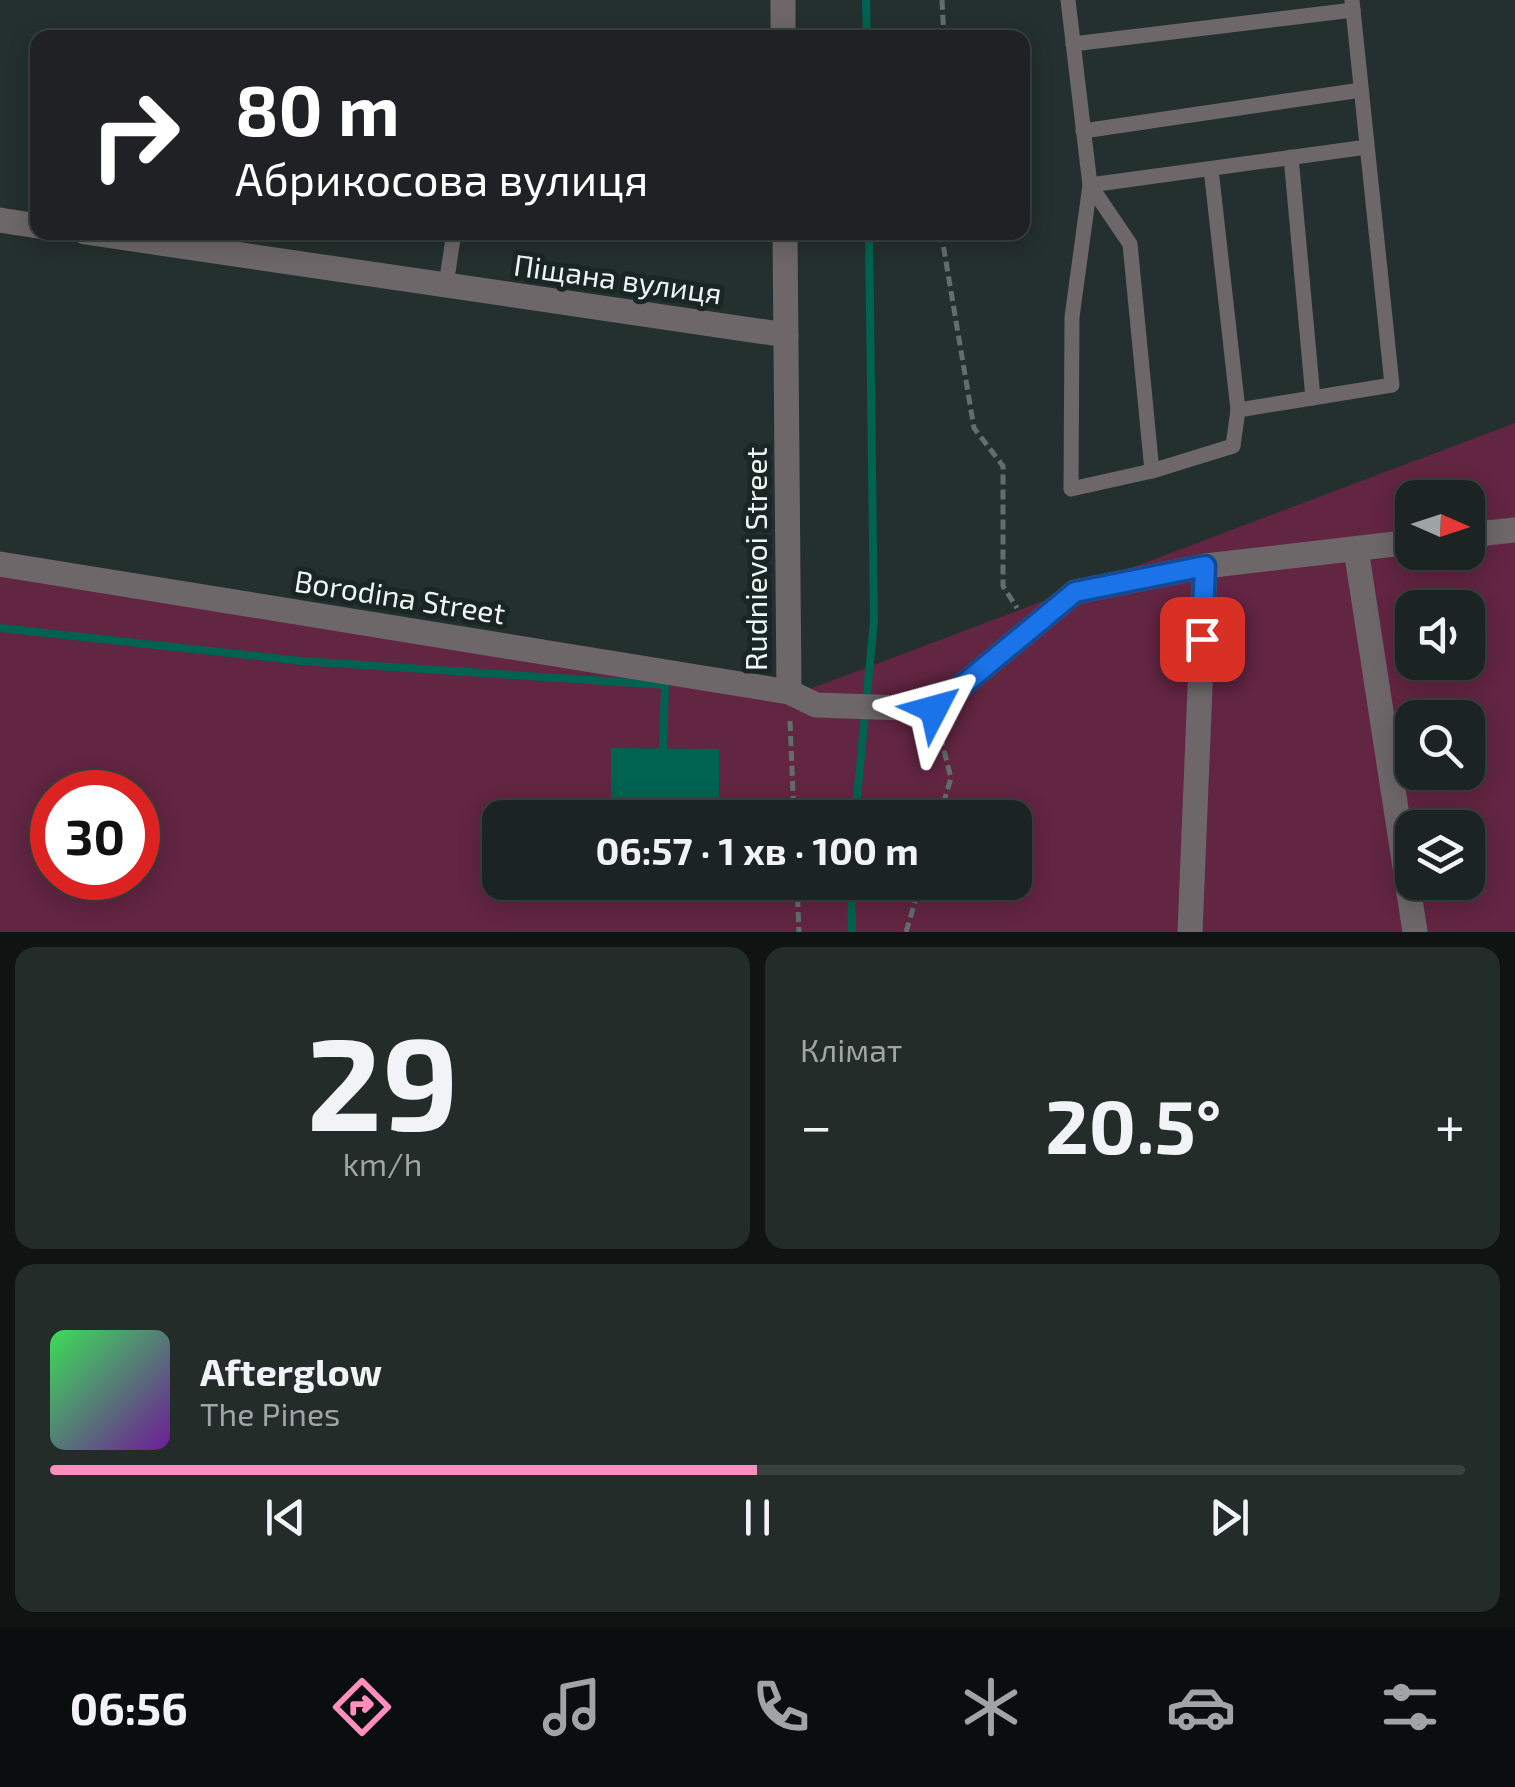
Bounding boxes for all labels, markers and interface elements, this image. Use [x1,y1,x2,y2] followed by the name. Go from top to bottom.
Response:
[235,66,400,150] text: 80 m
[70,70,200,200] icon: right
[235,151,648,205] text: Абрикосова вулиця
[511,246,724,311] street label: Піщана вулиця
[737,447,773,671] street label: Rudnievoi Street
[1395,480,1485,570] north arrow
[1395,480,1485,900] map controls
[292,562,508,630] street label: Borodina Street
[1395,590,1485,680] button: sound
[1160,597,1245,682] pin
[1175,612,1230,667] icon: arrive
[882,657,986,761] position arrow
[1395,700,1485,790] button: search
[30,770,160,900] speed limit sign: 30
[1395,810,1485,900] button: layers
[595,827,919,873] text: 06:57 · 1 хв · 100 m
[306,1001,459,1157] text: 29
[800,1030,903,1068] text: Клімат
[1045,1079,1222,1169] text: 20.5°
[800,1091,832,1157] text: −
[1435,1091,1465,1157] text: +
[343,1144,422,1182] text: km/h
[200,1348,382,1394] text: Afterglow
[200,1394,340,1432] text: The Pines
[258,1490,313,1545] icon: previous
[730,1490,785,1545] icon: pause
[1202,1490,1257,1545] icon: next
[327,1672,397,1742] icon: directions
[537,1672,607,1742] icon: music
[746,1672,816,1742] icon: phone
[956,1672,1026,1742] icon: climate
[1166,1672,1236,1742] icon: car
[1375,1672,1445,1742] icon: filters
[70,1680,188,1734] text: 06:56

